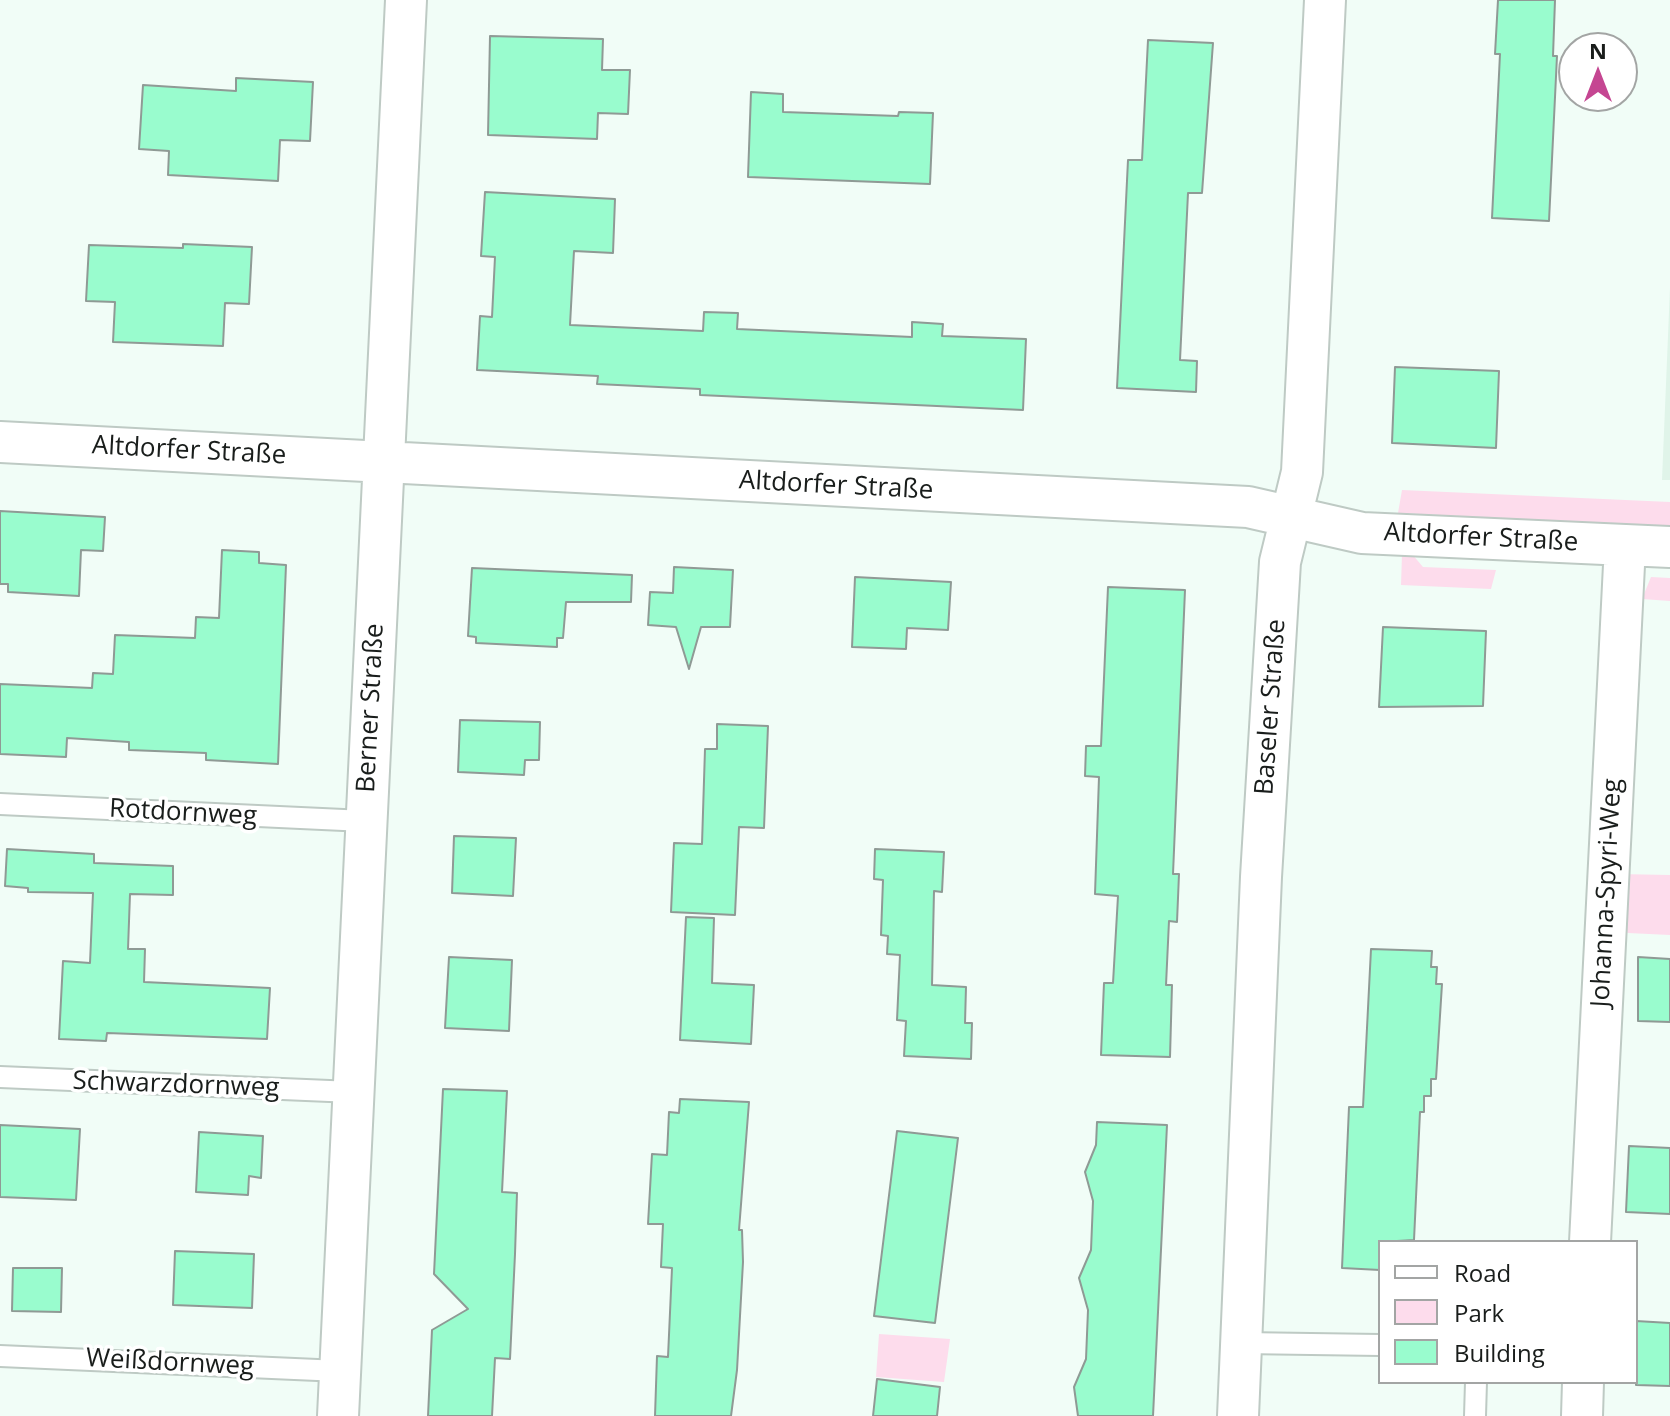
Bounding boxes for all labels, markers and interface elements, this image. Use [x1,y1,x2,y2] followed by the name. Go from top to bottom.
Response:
[1558,32,1638,112] north arrow
[1589,35,1607,65] text: N
[91,430,287,472] street label: Altdorfer Straße
[738,465,934,507] street label: Altdorfer Straße
[1383,517,1579,559] street label: Altdorfer Straße
[1249,618,1293,796] street label: Baseler Straße
[351,623,391,793] street label: Berner Straße
[1585,778,1629,1008] street label: Johanna-Spyri-Weg
[108,794,258,832] street label: Rotdornweg
[72,1066,280,1104] street label: Schwarzdornweg
[1378,1240,1638,1384] legend
[1454,1256,1511,1289] text: Road
[1454,1296,1504,1329] text: Park
[1454,1336,1545,1369] text: Building
[85,1343,255,1383] street label: Weißdornweg

